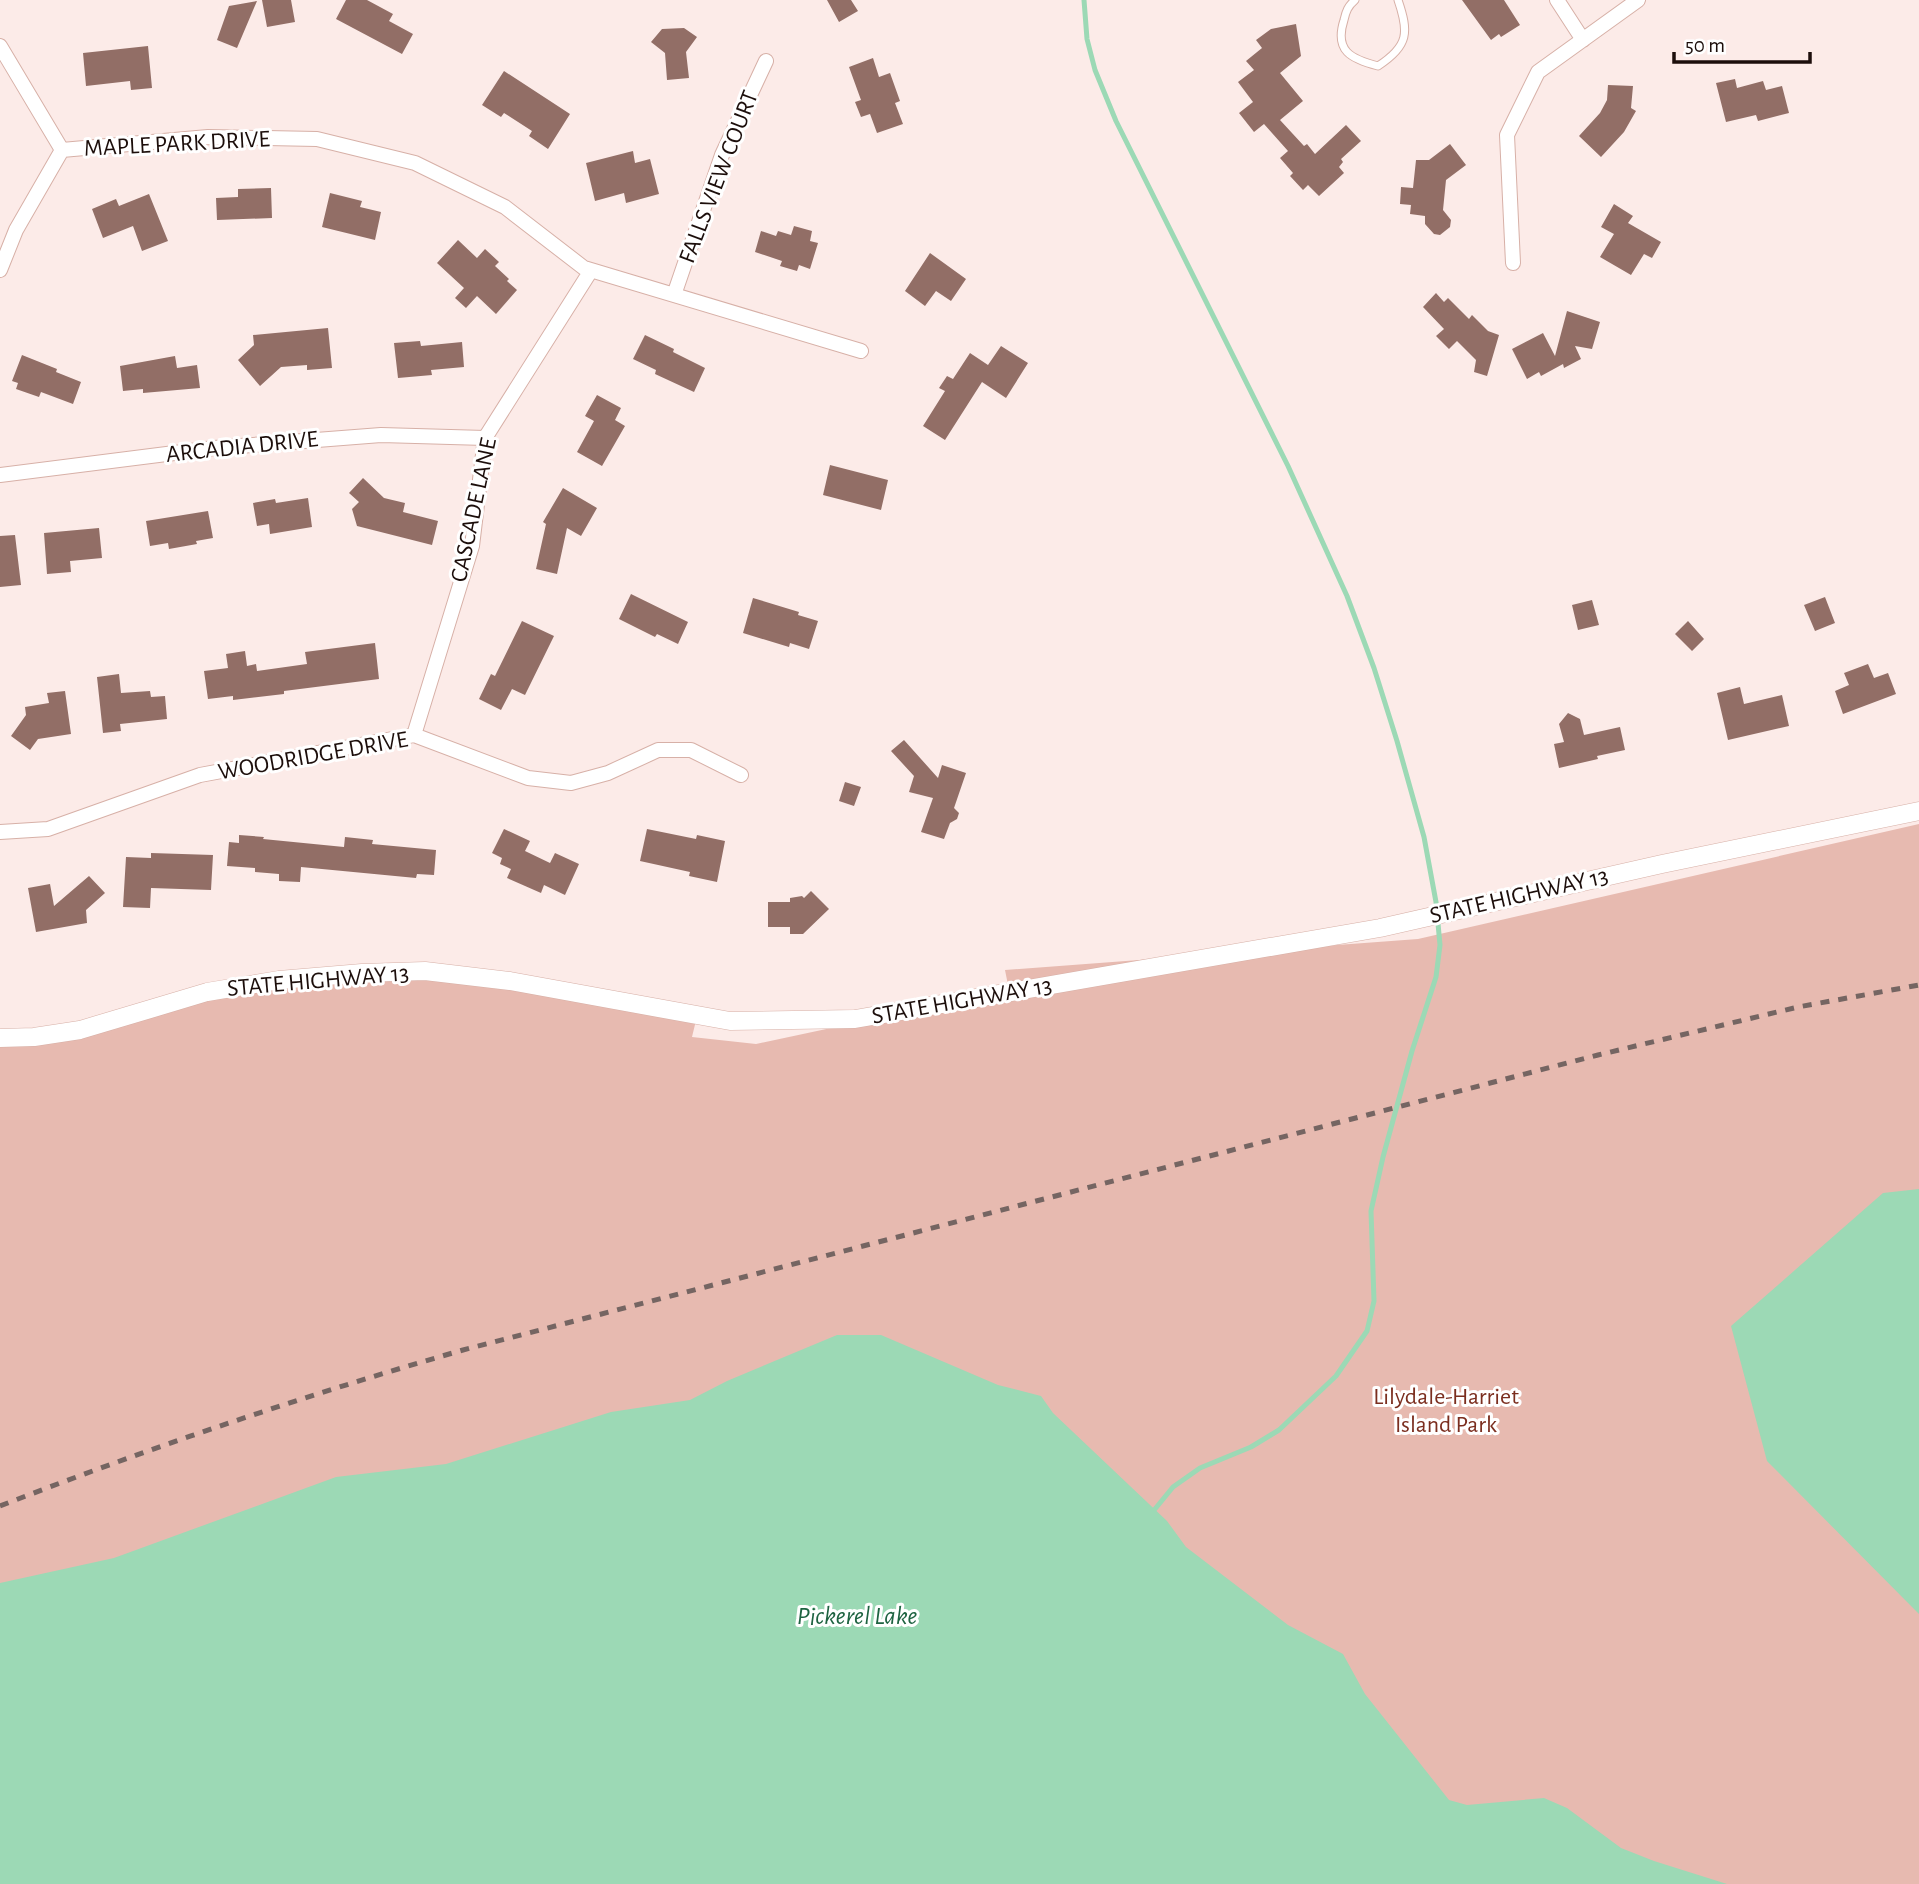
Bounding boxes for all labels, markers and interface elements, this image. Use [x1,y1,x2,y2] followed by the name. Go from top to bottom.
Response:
[1674,21,1811,65] scale bar
[1685,35,1725,56] text: 50 m
[675,87,763,267] street label: FALLS VIEW COURT
[83,127,271,161] street label: MAPLE PARK DRIVE
[165,427,320,467] street label: ARCADIA DRIVE
[447,435,501,584] street label: CASCADE LANE
[216,727,410,785] street label: WOODRIDGE DRIVE
[1427,864,1611,928] street label: STATE HIGHWAY 13
[226,961,410,1001] street label: STATE HIGHWAY 13
[870,973,1054,1029] street label: STATE HIGHWAY 13
[1373,1385,1519,1437] park label: Lilydale-Harriet Island Park
[797,1603,917,1629] water label: Pickerel Lake

